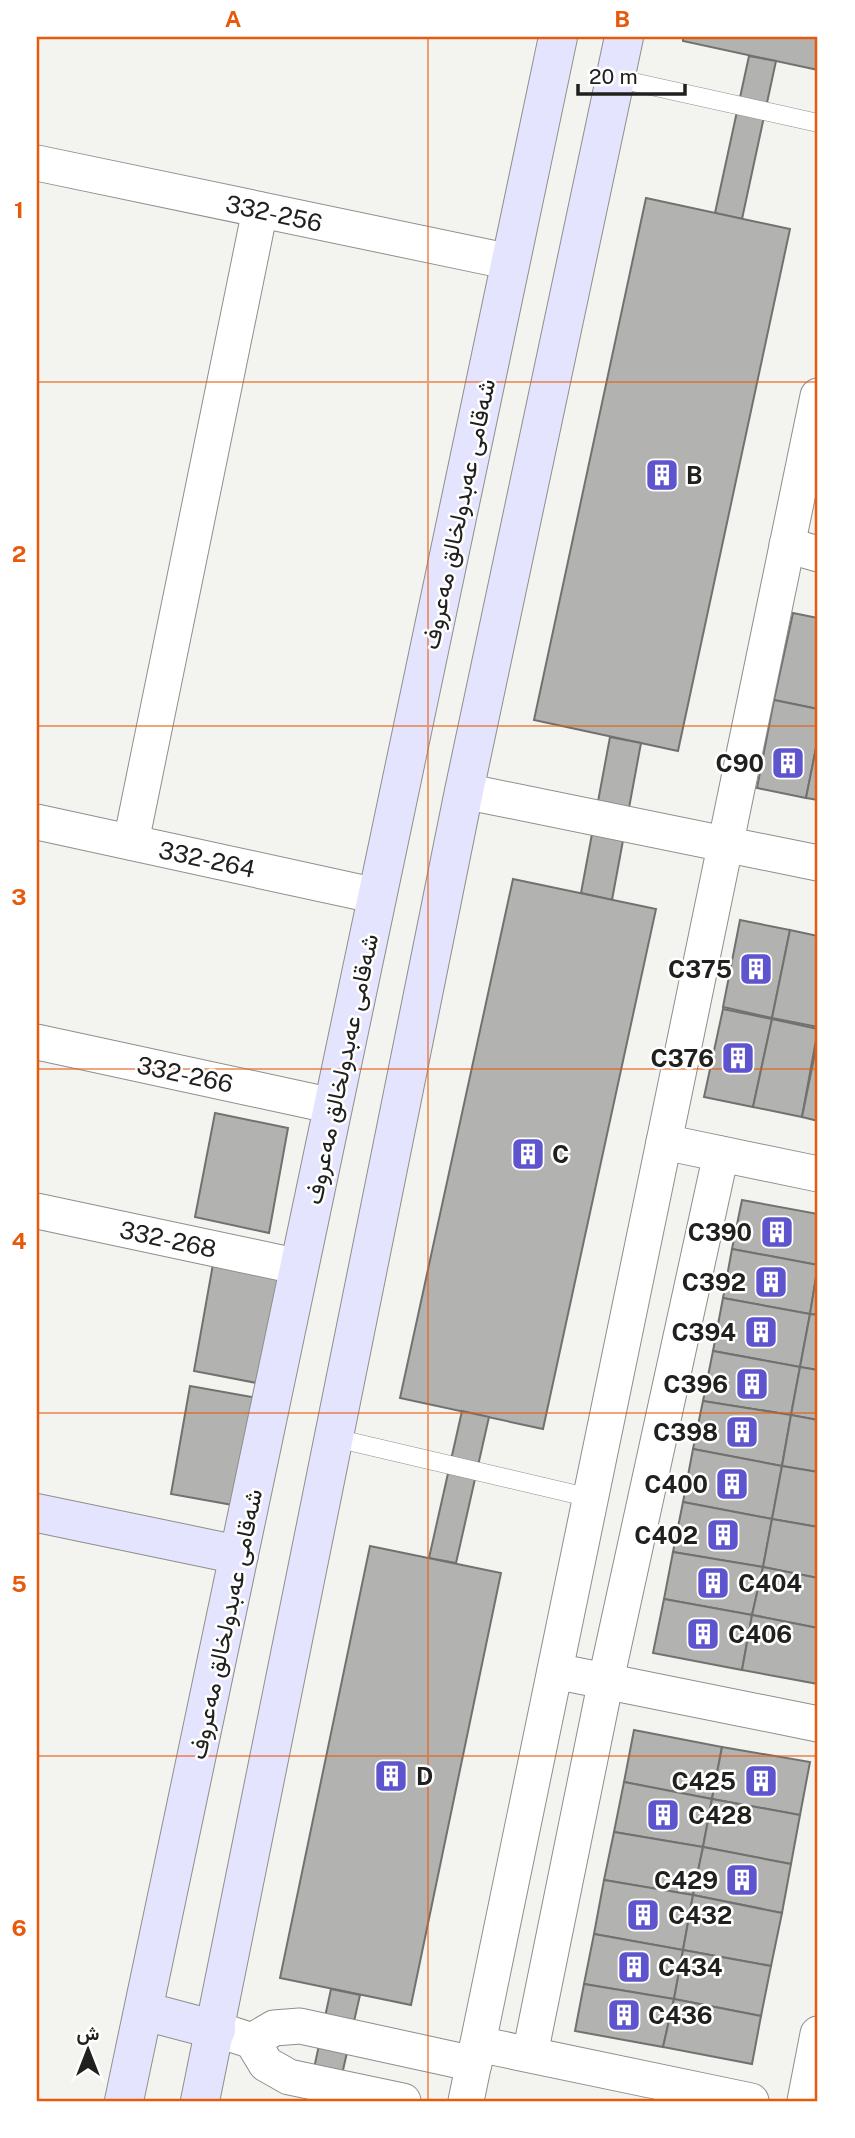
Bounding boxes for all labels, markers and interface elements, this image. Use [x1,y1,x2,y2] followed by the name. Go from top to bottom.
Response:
[225,5,242,32] text: A
[614,5,630,32] text: B
[578,52,685,96] scale bar
[589,64,638,89] text: 20 m
[223,189,325,237] street label: 332-256
[14,196,24,223] text: 1
[416,376,502,652] street label: شەقامی عەبدولخالق مەعروف
[643,456,681,494] building icon: B
[686,461,702,489] place label: B
[12,540,26,567] text: 2
[769,744,807,782] building icon: C90
[716,749,764,777] place label: C90
[156,835,258,883] street label: 332-264
[11,883,27,910] text: 3
[299,931,385,1207] street label: شەقامی عەبدولخالق مەعروف
[737,950,775,988] building icon: C375
[668,955,732,983] place label: C375
[719,1039,757,1077] building icon: C376
[651,1044,714,1072] place label: C376
[134,1050,236,1098] street label: 332-266
[509,1135,547,1173] building icon: C
[552,1140,569,1168] place label: C
[758,1213,796,1251] building icon: C390
[117,1215,219,1263] street label: 332-268
[688,1218,752,1246] place label: C390
[11,1227,27,1254] text: 4
[752,1263,790,1301] building icon: C392
[682,1268,746,1296] place label: C392
[742,1313,780,1351] building icon: C394
[671,1318,736,1346] place label: C394
[733,1365,771,1403] building icon: C396
[663,1370,728,1398] place label: C396
[723,1413,761,1451] building icon: C398
[653,1418,718,1446] place label: C398
[713,1465,751,1503] building icon: C400
[644,1470,708,1498] place label: C400
[183,1486,269,1762] street label: شەقامی عەبدولخالق مەعروف
[704,1516,742,1554] building icon: C402
[634,1521,698,1549] place label: C402
[694,1564,732,1602] building icon: C404
[738,1569,802,1597] place label: C404
[11,1570,27,1597] text: 5
[684,1615,722,1653] building icon: C406
[728,1620,792,1648] place label: C406
[372,1757,410,1795] building icon: D
[416,1762,433,1790] place label: D
[742,1762,780,1800] building icon: C425
[672,1767,736,1795] place label: C425
[644,1796,682,1834] building icon: C428
[688,1801,752,1829] place label: C428
[723,1861,761,1899] building icon: C429
[654,1866,718,1894] place label: C429
[624,1896,662,1934] building icon: C432
[668,1901,732,1929] place label: C432
[11,1914,27,1941] text: 6
[615,1948,653,1986] building icon: C434
[658,1953,723,1981] place label: C434
[605,1996,643,2034] building icon: C436
[648,2001,713,2029] place label: C436
[52,2016,122,2086] north arrow
[77,2022,100,2045] text: ش

